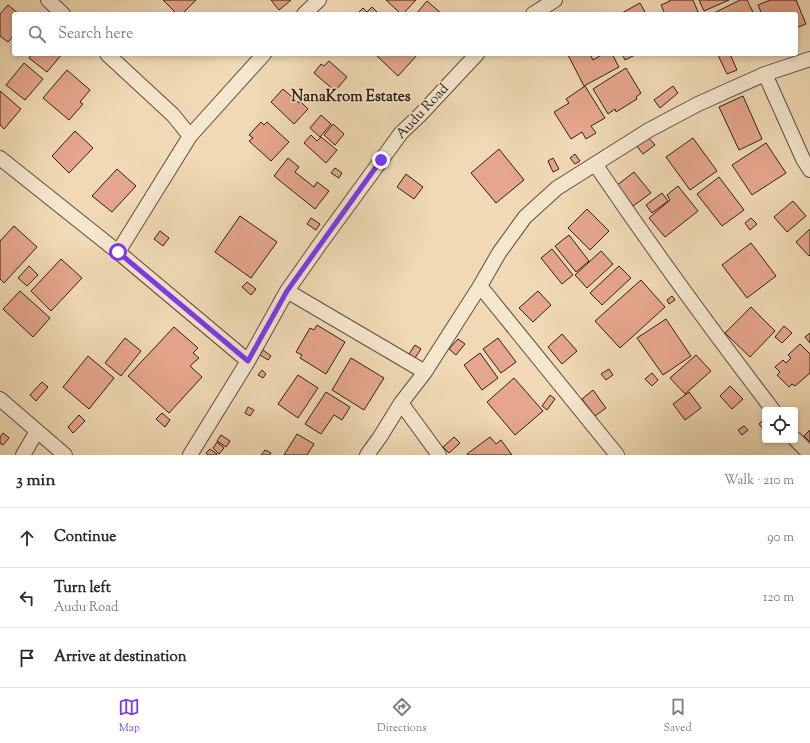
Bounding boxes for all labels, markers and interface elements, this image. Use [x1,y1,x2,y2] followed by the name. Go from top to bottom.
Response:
[12,12,798,56] search box
[26,23,48,45] icon: search
[58,24,133,45] text: Search here
[392,80,454,144] street label: Audu Road
[291,87,411,108] district label: NanaKrom Estates
[372,151,390,169] route end
[109,243,127,261] route start
[762,407,798,443] map controls
[762,407,798,443] button: locate
[16,469,55,493] text: 3 min
[724,472,794,490] text: Walk · 210 m
[16,527,38,549] icon: ahead
[54,527,116,548] text: Continue
[767,529,794,547] text: 90 m
[54,578,111,599] text: Turn left
[16,587,38,609] icon: left
[763,589,794,607] text: 120 m
[54,599,118,617] text: Audu Road
[16,647,38,669] icon: arrive
[54,647,187,668] text: Arrive at destination
[118,696,140,736] tab: Map
[377,696,427,736] tab: Directions
[663,696,692,736] tab: Saved

